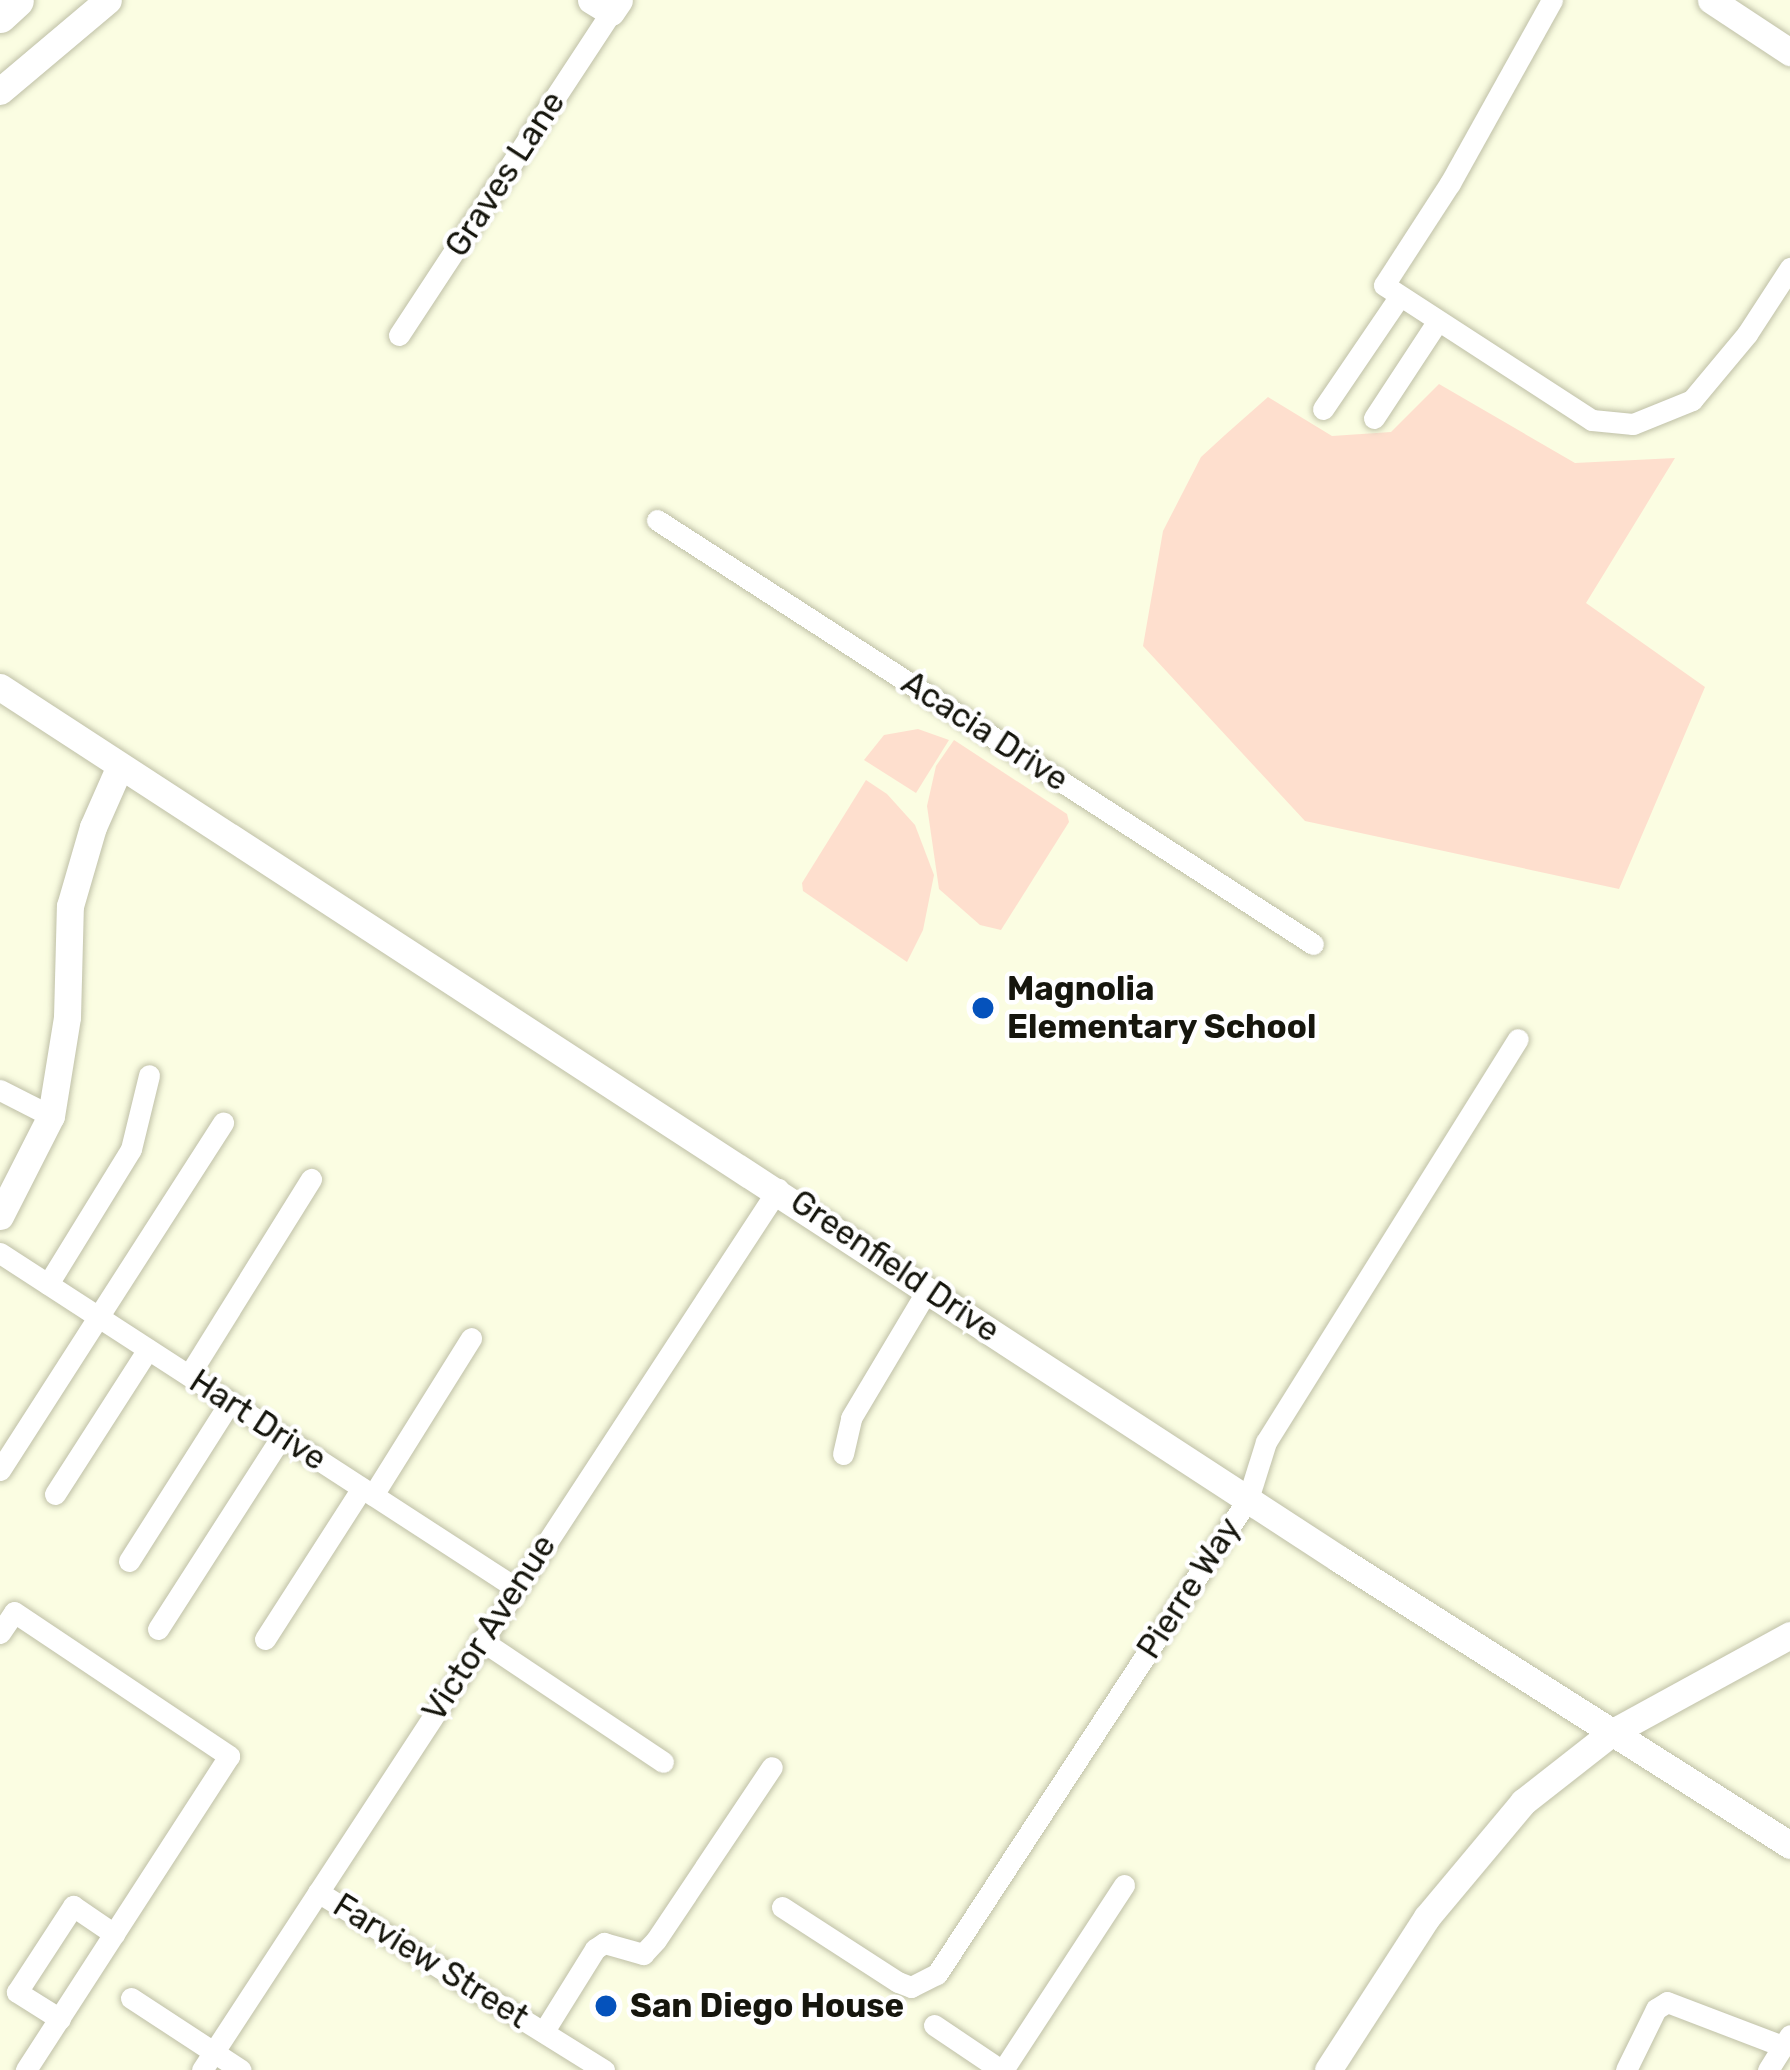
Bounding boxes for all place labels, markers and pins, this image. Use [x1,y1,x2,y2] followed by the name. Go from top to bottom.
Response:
[1007,969,1317,1047] place label: Magnolia Elementary School
[970,995,996,1021] marker: Magnolia Elementary School
[630,1986,904,2026] place label: San Diego House
[593,1993,619,2019] marker: San Diego House

